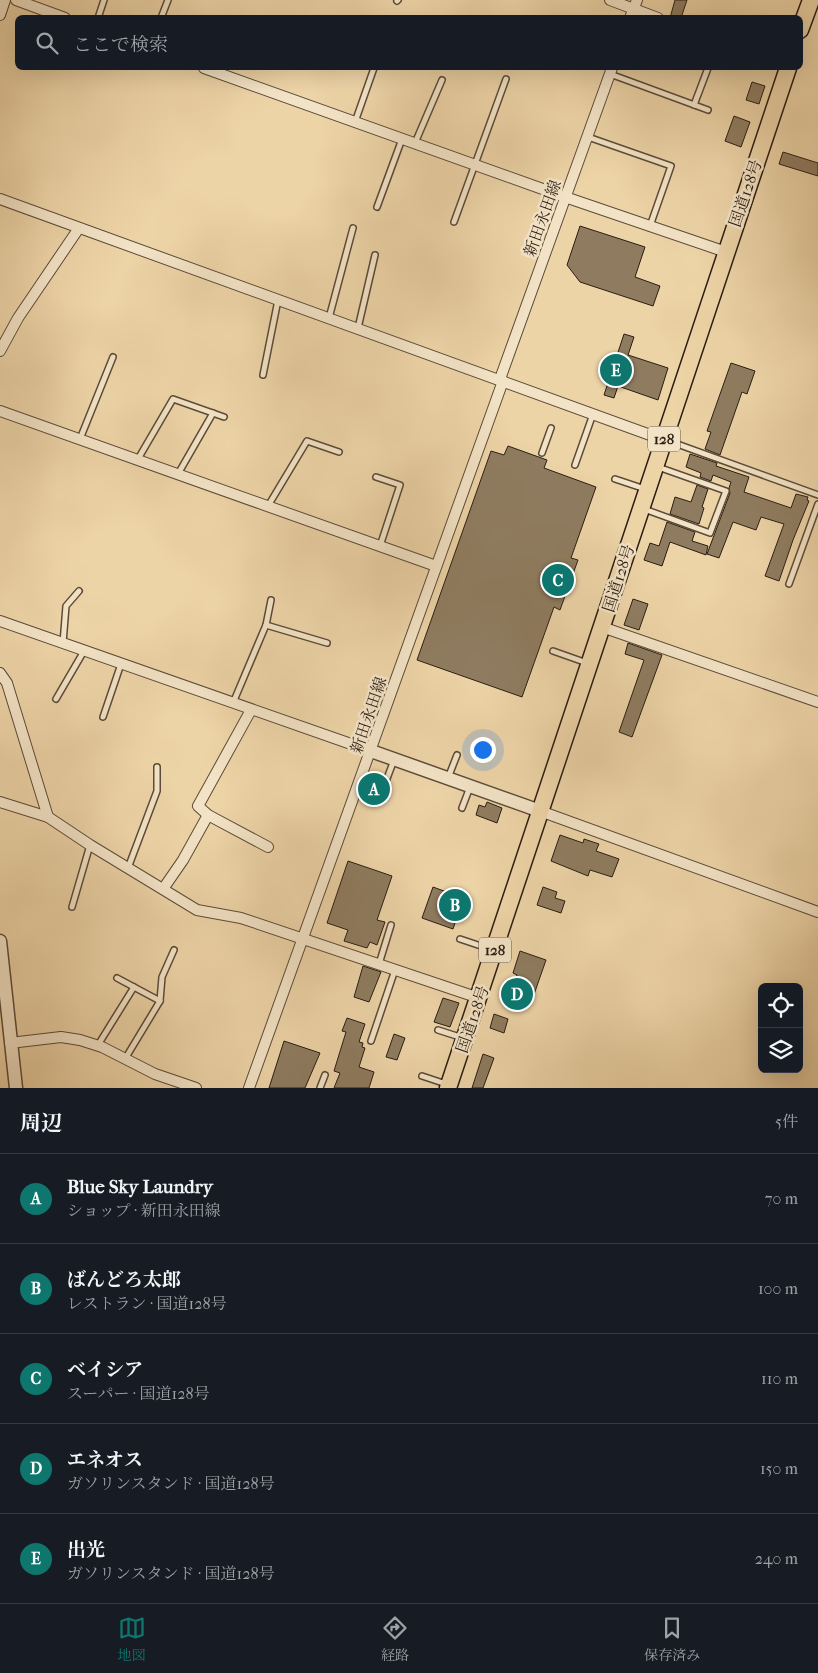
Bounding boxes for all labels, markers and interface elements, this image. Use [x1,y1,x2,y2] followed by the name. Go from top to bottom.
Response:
[15,15,803,70] search box
[33,29,61,57] icon: search
[73,34,168,56] text: ここで検索
[725,157,766,229] street label: 国道128号
[520,177,565,259] street label: 新田永田線
[600,351,632,389] pin: E
[648,426,680,452] road number: 128
[599,542,638,614] street label: 国道128号
[542,561,574,599] pin: C
[346,674,390,756] street label: 新田永田線
[470,737,496,763] your location
[358,770,390,808] pin: A
[439,886,471,924] pin: B
[479,938,511,962] road number: 128
[501,975,533,1013] pin: D
[452,983,493,1055] street label: 国道128号
[758,983,803,1073] map controls
[758,983,803,1028] button: locate
[758,1028,803,1073] button: layers
[20,1111,62,1135] text: 周辺
[775,1112,798,1131] text: 5件
[67,1176,213,1198] text: Blue Sky Laundry
[31,1189,41,1208] text: A
[765,1189,798,1208] text: 70 m
[67,1201,221,1220] text: ショップ · 新田永田線
[67,1269,181,1291] text: ばんどろ太郎
[31,1279,41,1298] text: B
[758,1279,798,1298] text: 100 m
[67,1294,227,1313] text: レストラン · 国道128号
[67,1359,143,1381] text: ベイシア
[31,1369,41,1388] text: C
[761,1369,798,1388] text: 110 m
[67,1384,209,1403] text: スーパー · 国道128号
[67,1449,143,1471] text: エネオス
[30,1459,42,1478] text: D
[760,1459,798,1478] text: 150 m
[67,1474,275,1493] text: ガソリンスタンド · 国道128号
[67,1539,105,1561] text: 出光
[31,1549,41,1568] text: E
[755,1549,798,1568] text: 240 m
[67,1564,275,1583] text: ガソリンスタンド · 国道128号
[118,1614,146,1664] tab: 地図
[381,1614,409,1664] tab: 経路
[644,1614,700,1664] tab: 保存済み

